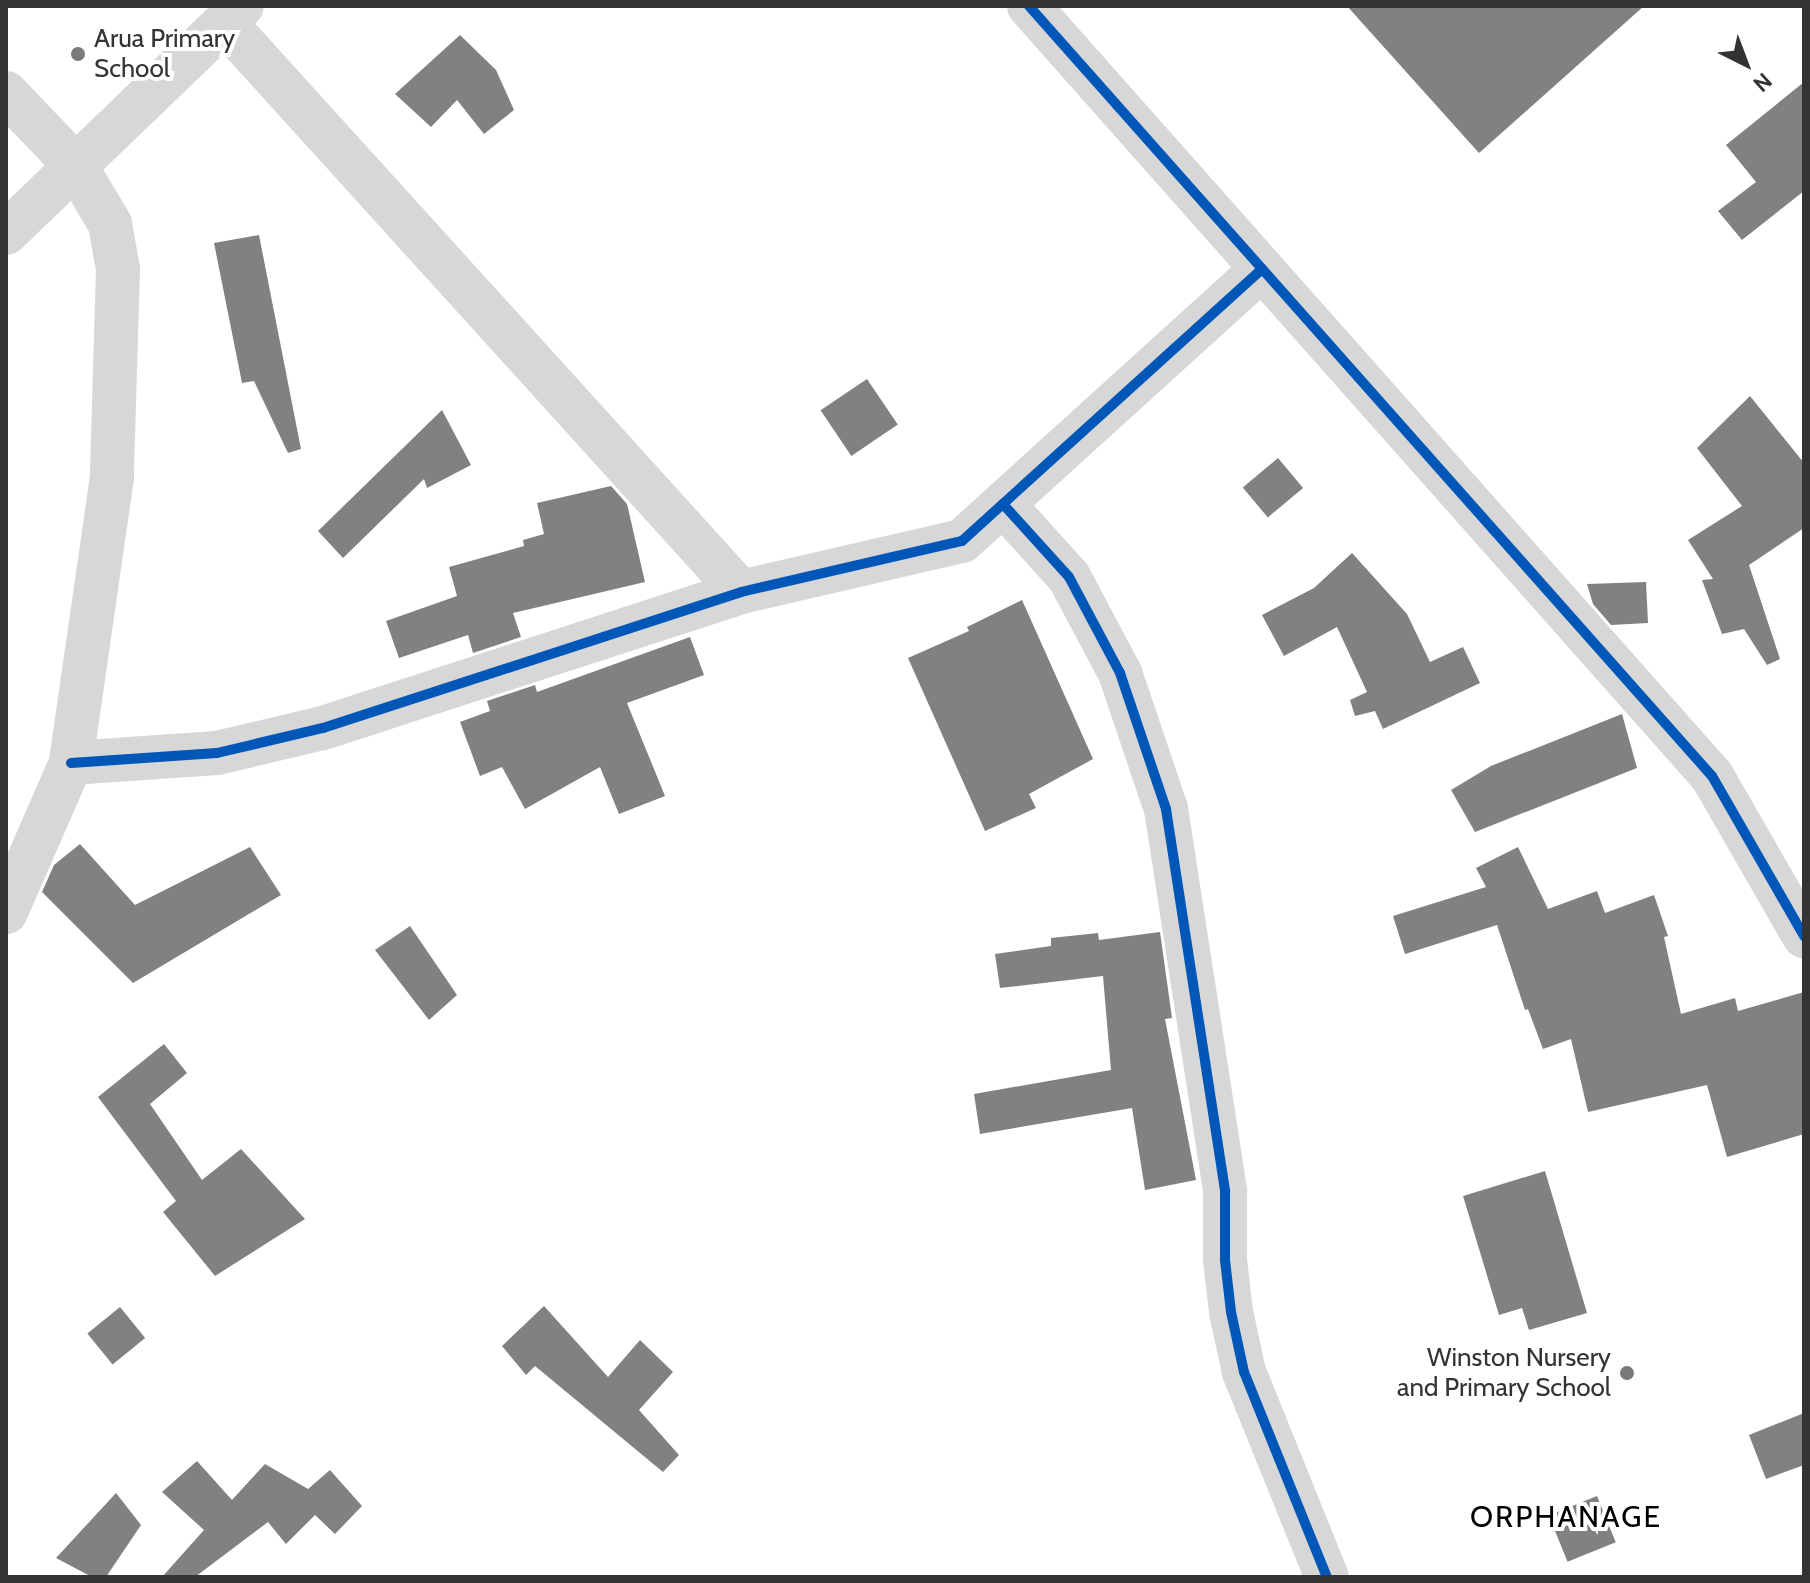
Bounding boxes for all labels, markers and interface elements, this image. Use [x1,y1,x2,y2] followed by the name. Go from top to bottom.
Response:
[94,23,235,84] place label: Arua Primary School
[1706,24,1786,104] north arrow
[69,45,87,63] marker: Arua Primary School
[1748,67,1777,97] text: N
[1397,1342,1611,1404] place label: Winston Nursery and Primary School
[1618,1364,1636,1382] marker: Winston Nursery and Primary School
[1470,1499,1662,1535] district label: ORPHANAGE

